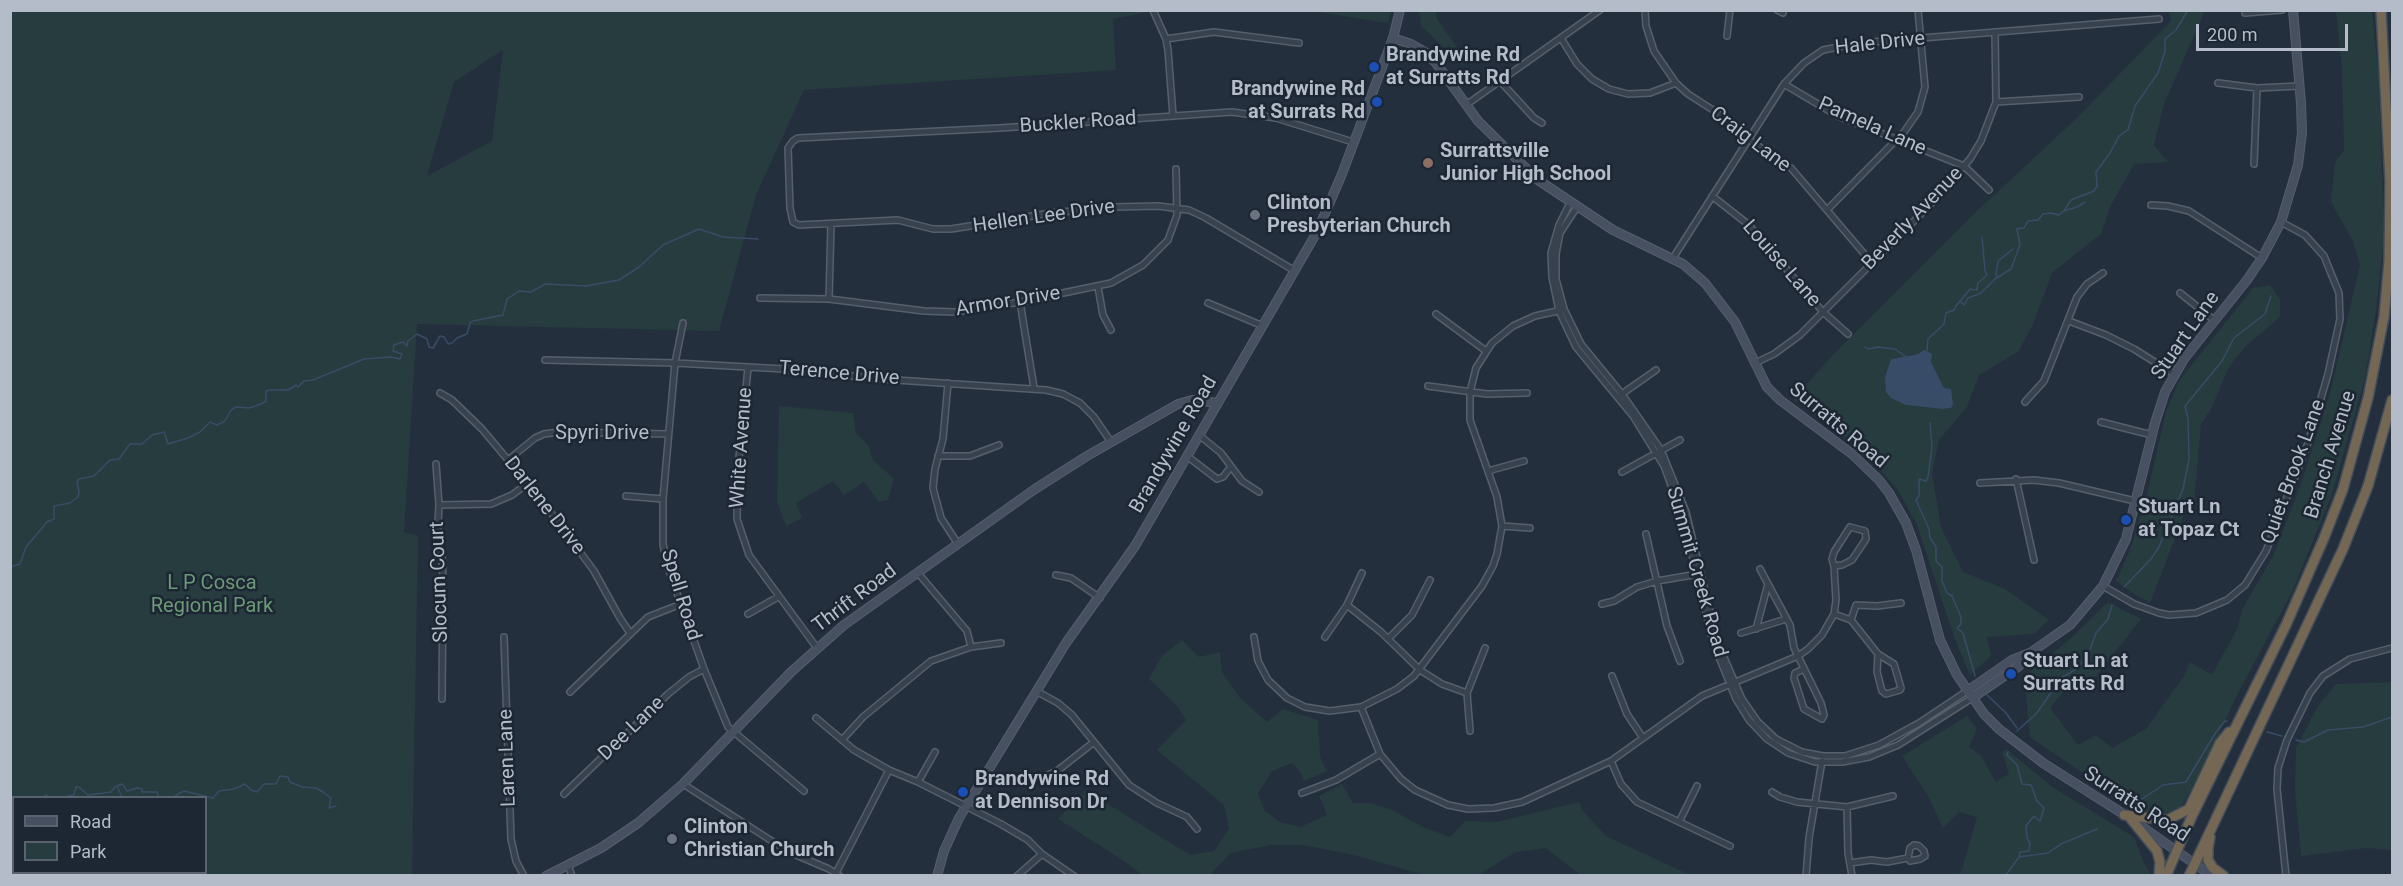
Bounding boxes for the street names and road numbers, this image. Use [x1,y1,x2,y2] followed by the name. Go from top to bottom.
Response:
[1834,27,1926,61] street label: Hale Drive
[1814,93,1930,161] street label: Pamela Lane
[1705,102,1795,178] street label: Craig Lane
[1019,107,1137,139] street label: Buckler Road
[1858,162,1968,276] street label: Beverly Avenue
[971,195,1117,239] street label: Hellen Lee Drive
[1737,216,1825,312] street label: Louise Lane
[954,282,1062,322] street label: Armor Drive
[2147,287,2225,385] street label: Stuart Lane
[778,357,900,391] street label: Terence Drive
[1125,372,1223,518] street label: Brandywine Road
[1784,378,1892,474] street label: Surratts Road
[726,387,758,509] street label: White Avenue
[2300,388,2362,522] street label: Branch Avenue
[2257,396,2331,548] street label: Quiet Brook Lane
[555,422,649,446] street label: Spyri Drive
[498,452,590,560] street label: Darlene Drive
[1660,484,1732,660] street label: Summit Creek Road
[426,521,454,643] street label: Slocum Court
[655,546,705,644] street label: Spell Road
[808,560,902,638] street label: Thrift Road
[594,692,670,766] street label: Dee Lane
[494,709,522,807] street label: Laren Lane
[2079,762,2193,848] street label: Surratts Road

